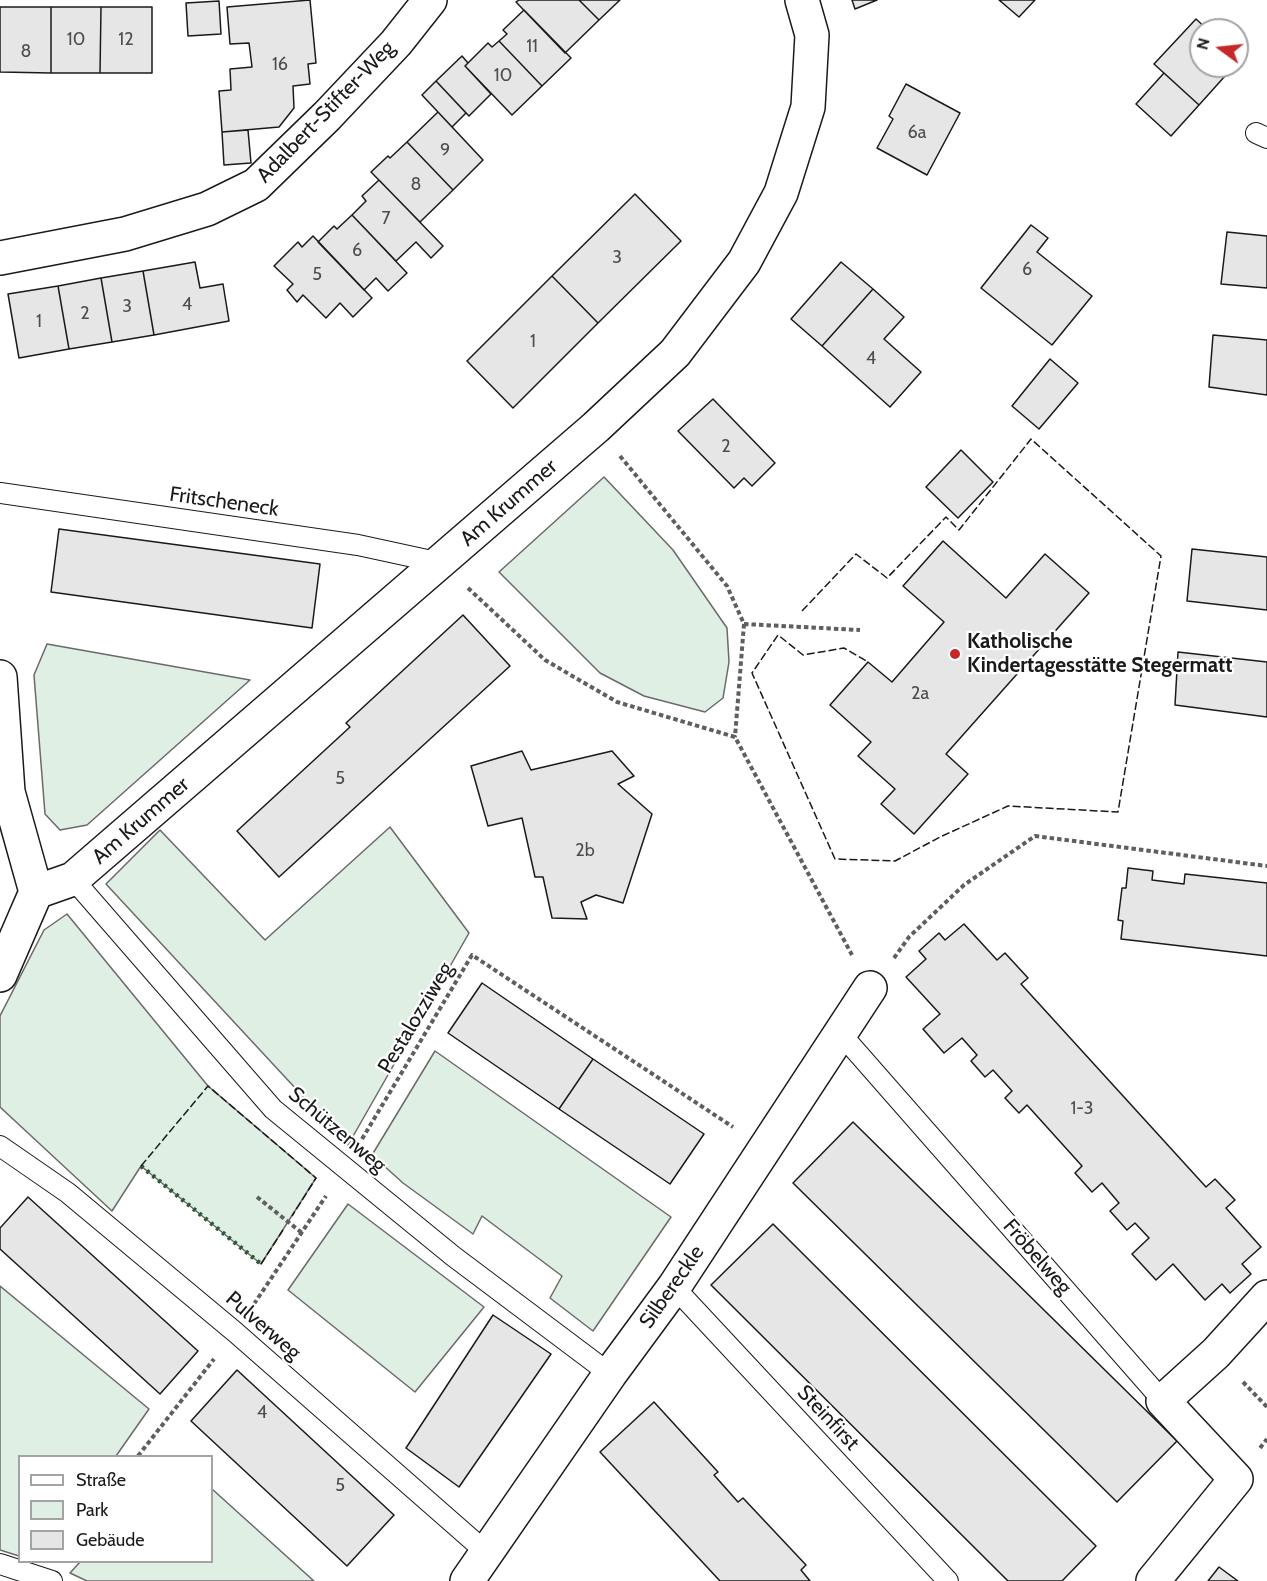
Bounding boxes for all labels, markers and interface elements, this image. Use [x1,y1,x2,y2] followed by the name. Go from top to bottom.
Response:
[1189,18,1249,78] north arrow
[67,29,85,51] house number: 10
[118,29,134,51] house number: 12
[252,36,400,188] street label: Adalbert-Stifter-Weg
[526,36,538,58] house number: 11
[1192,36,1214,52] text: N
[21,41,31,63] house number: 8
[272,54,288,76] house number: 16
[494,65,512,87] house number: 10
[908,122,926,144] house number: 6a
[440,140,450,162] house number: 9
[411,174,421,196] house number: 8
[381,208,391,230] house number: 7
[352,240,362,262] house number: 6
[612,247,622,269] house number: 3
[1022,259,1032,281] house number: 6
[312,264,322,286] house number: 5
[182,294,192,316] house number: 4
[122,296,132,318] house number: 3
[80,303,90,325] house number: 2
[36,311,42,333] house number: 1
[530,331,536,353] house number: 1
[866,348,876,370] house number: 4
[721,436,731,458] house number: 2
[456,454,562,552] street label: Am Krummer
[168,482,280,522] street label: Fritscheneck
[967,629,1232,679] place label: Katholische Kindertagesstätte Stegermatt
[948,647,962,661] marker: Katholische Kindertagesstätte Stegermatt
[911,683,929,705] house number: 2a
[335,768,345,790] house number: 5
[88,772,194,870] street label: Am Krummer
[575,840,595,862] house number: 2b
[373,958,459,1078] street label: Pestalozziweg
[283,1082,391,1178] street label: Schützenweg
[1070,1098,1094,1120] house number: 1-3
[997,1214,1077,1300] street label: Fröbelweg
[634,1241,710,1333] street label: Silbereckle
[220,1286,306,1366] street label: Pulverweg
[792,1380,864,1456] street label: Steinfirst
[257,1402,267,1424] house number: 4
[18,1455,213,1563] legend
[76,1469,126,1491] text: Straße
[335,1475,345,1497] house number: 5
[76,1499,108,1521] text: Park
[76,1529,145,1551] text: Gebäude

